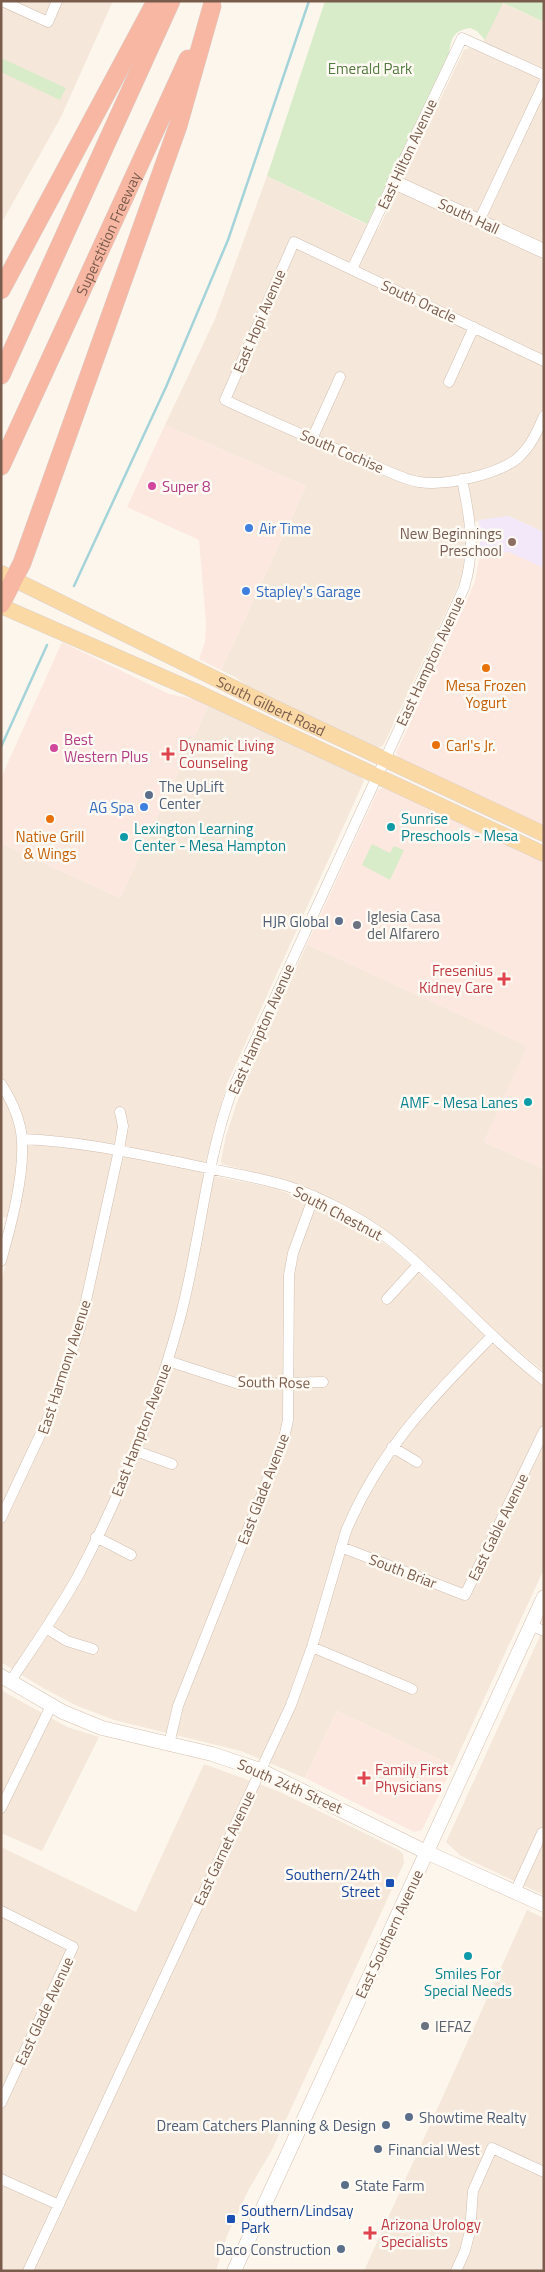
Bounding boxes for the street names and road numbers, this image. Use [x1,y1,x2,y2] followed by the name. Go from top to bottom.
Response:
[371,95,443,213] street label: East Hilton Avenue
[69,168,146,299] street label: Superstition Freeway
[435,192,503,240] street label: South Hall
[227,266,291,376] street label: East Hopi Avenue
[378,273,460,329] street label: South Oracle
[297,423,387,479] street label: South Cochise
[390,592,470,730] street label: East Hampton Avenue
[213,670,329,742] street label: South Gilbert Road
[222,960,300,1098] street label: East Hampton Avenue
[289,1180,387,1246] street label: South Chestnut
[31,1297,97,1437] street label: East Harmony Avenue
[105,1360,177,1500] street label: East Hampton Avenue
[238,1370,310,1394] street label: South Rose
[231,1430,295,1548] street label: East Glade Avenue
[462,1469,534,1585] street label: East Gable Avenue
[366,1548,440,1594] street label: South Briar
[234,1753,347,1820] street label: South 24th Street
[187,1787,261,1909] street label: East Garnet Avenue
[349,1866,429,2002] street label: East Southern Avenue
[9,1953,79,2069] street label: East Glade Avenue

